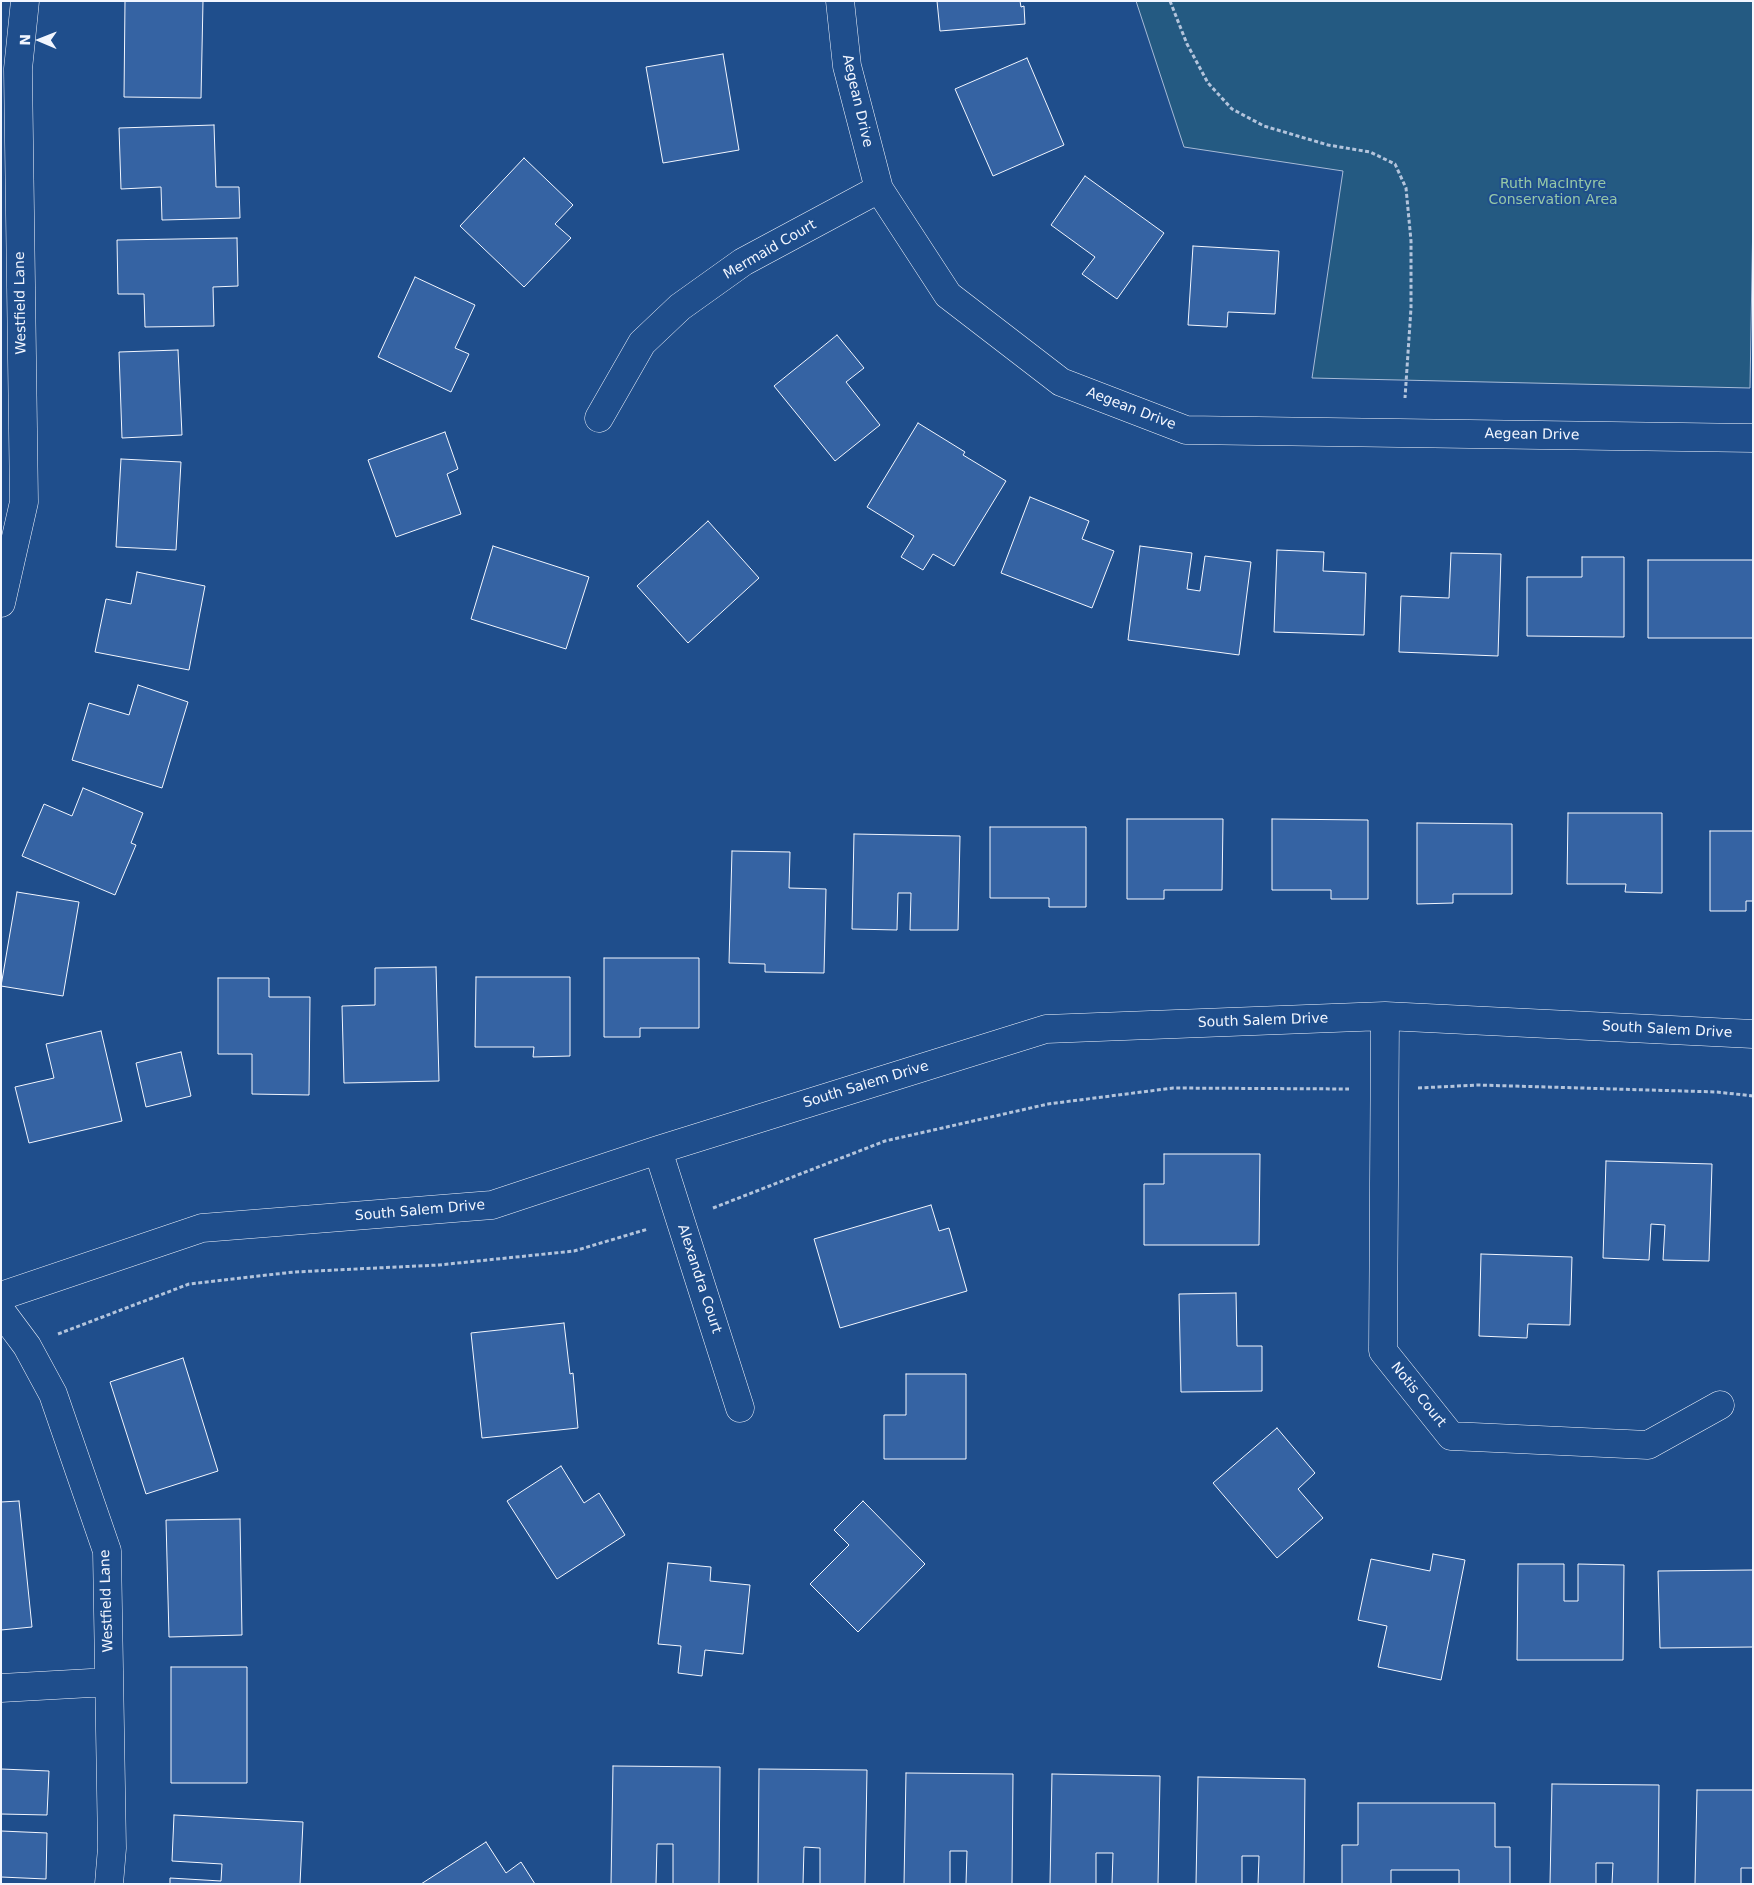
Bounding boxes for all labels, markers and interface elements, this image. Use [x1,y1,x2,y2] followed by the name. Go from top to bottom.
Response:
[15,15,65,65] north arrow
[17,34,33,46] text: N
[838,53,876,149] street label: Aegean Drive
[1488,176,1618,208] park label: Ruth MacIntyre Conservation Area
[721,217,819,283] street label: Mermaid Court
[12,251,30,355] street label: Westfield Lane
[1084,384,1178,434] street label: Aegean Drive
[1485,426,1579,444] street label: Aegean Drive
[1197,1010,1329,1032] street label: South Salem Drive
[1601,1018,1733,1042] street label: South Salem Drive
[801,1058,931,1112] street label: South Salem Drive
[354,1197,486,1225] street label: South Salem Drive
[673,1222,725,1336] street label: Alexandra Court
[1387,1359,1449,1431] street label: Notis Court
[97,1549,117,1653] street label: Westfield Lane

